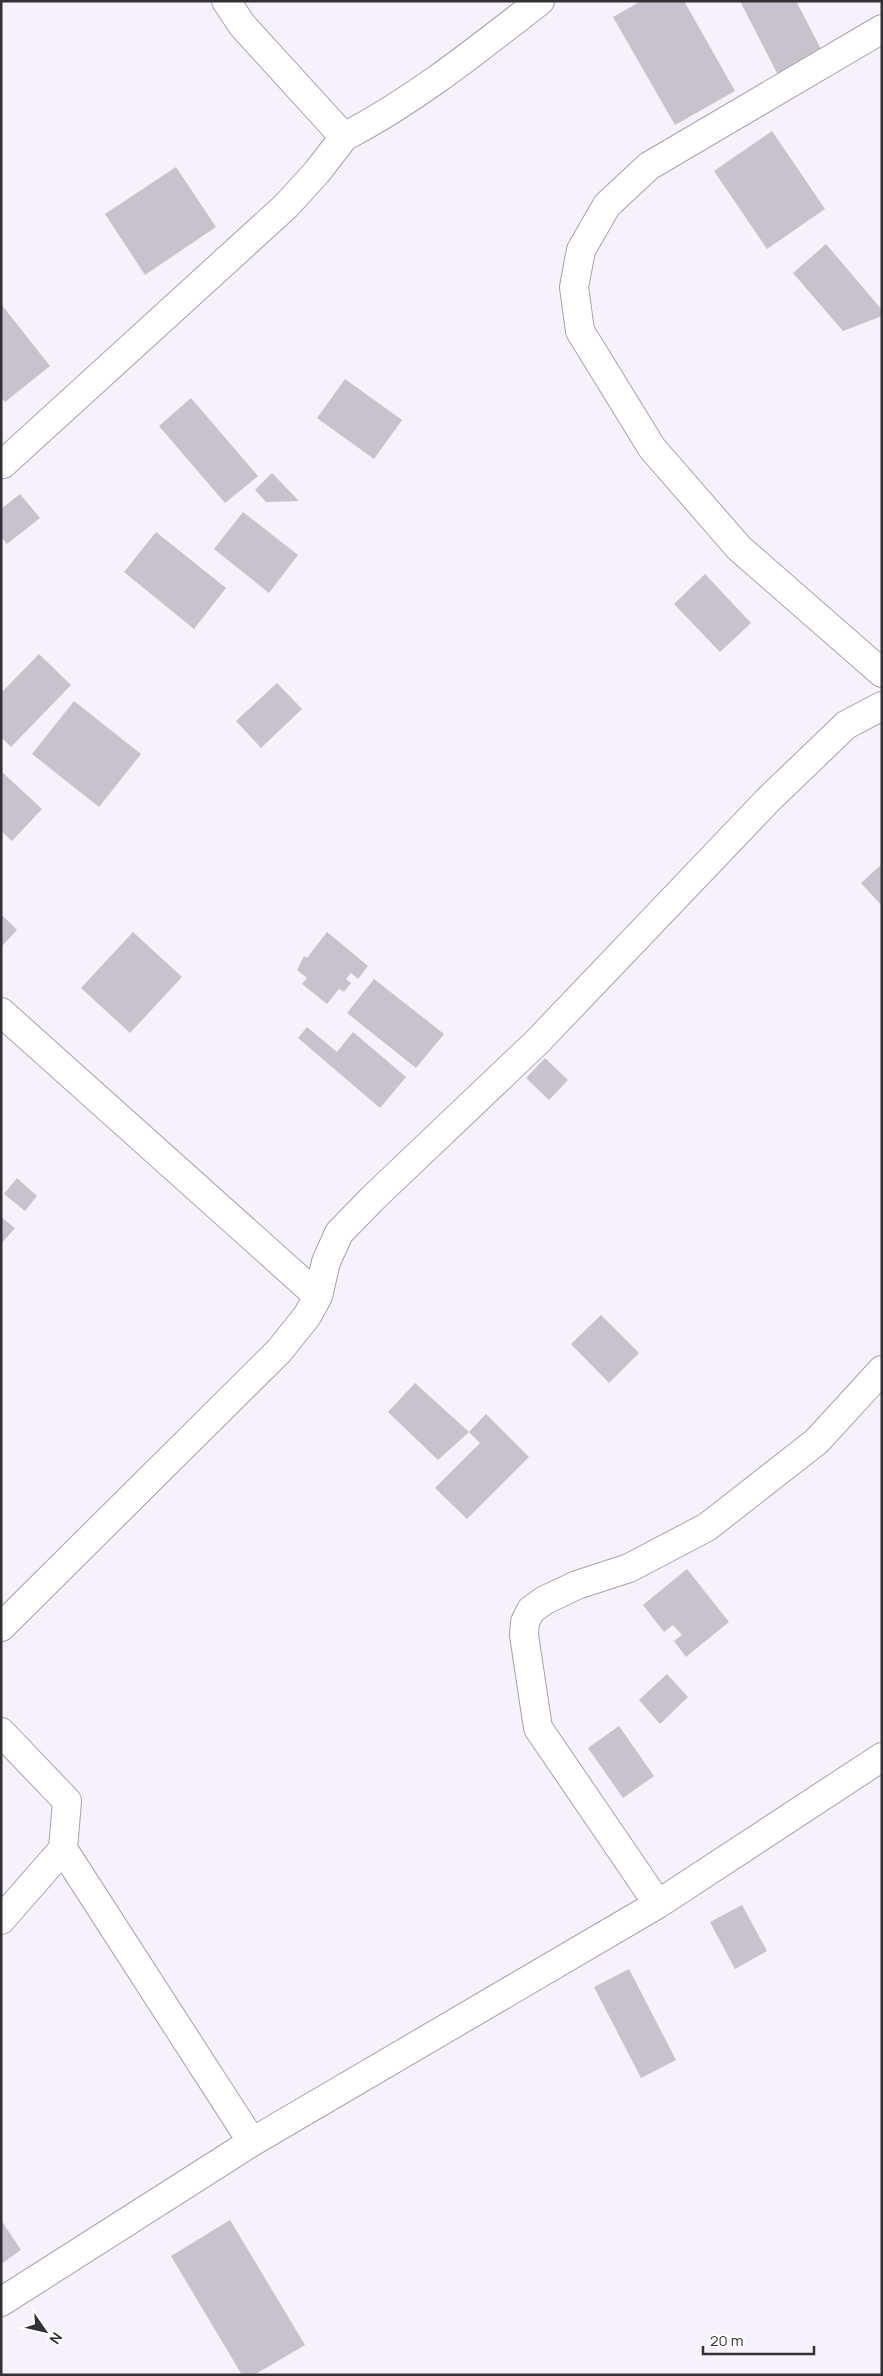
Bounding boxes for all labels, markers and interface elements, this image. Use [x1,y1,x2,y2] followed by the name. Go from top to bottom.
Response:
[20,2306,70,2356] north arrow
[703,2324,814,2356] scale bar
[46,2329,67,2348] text: N
[710,2330,743,2351] text: 20 m

